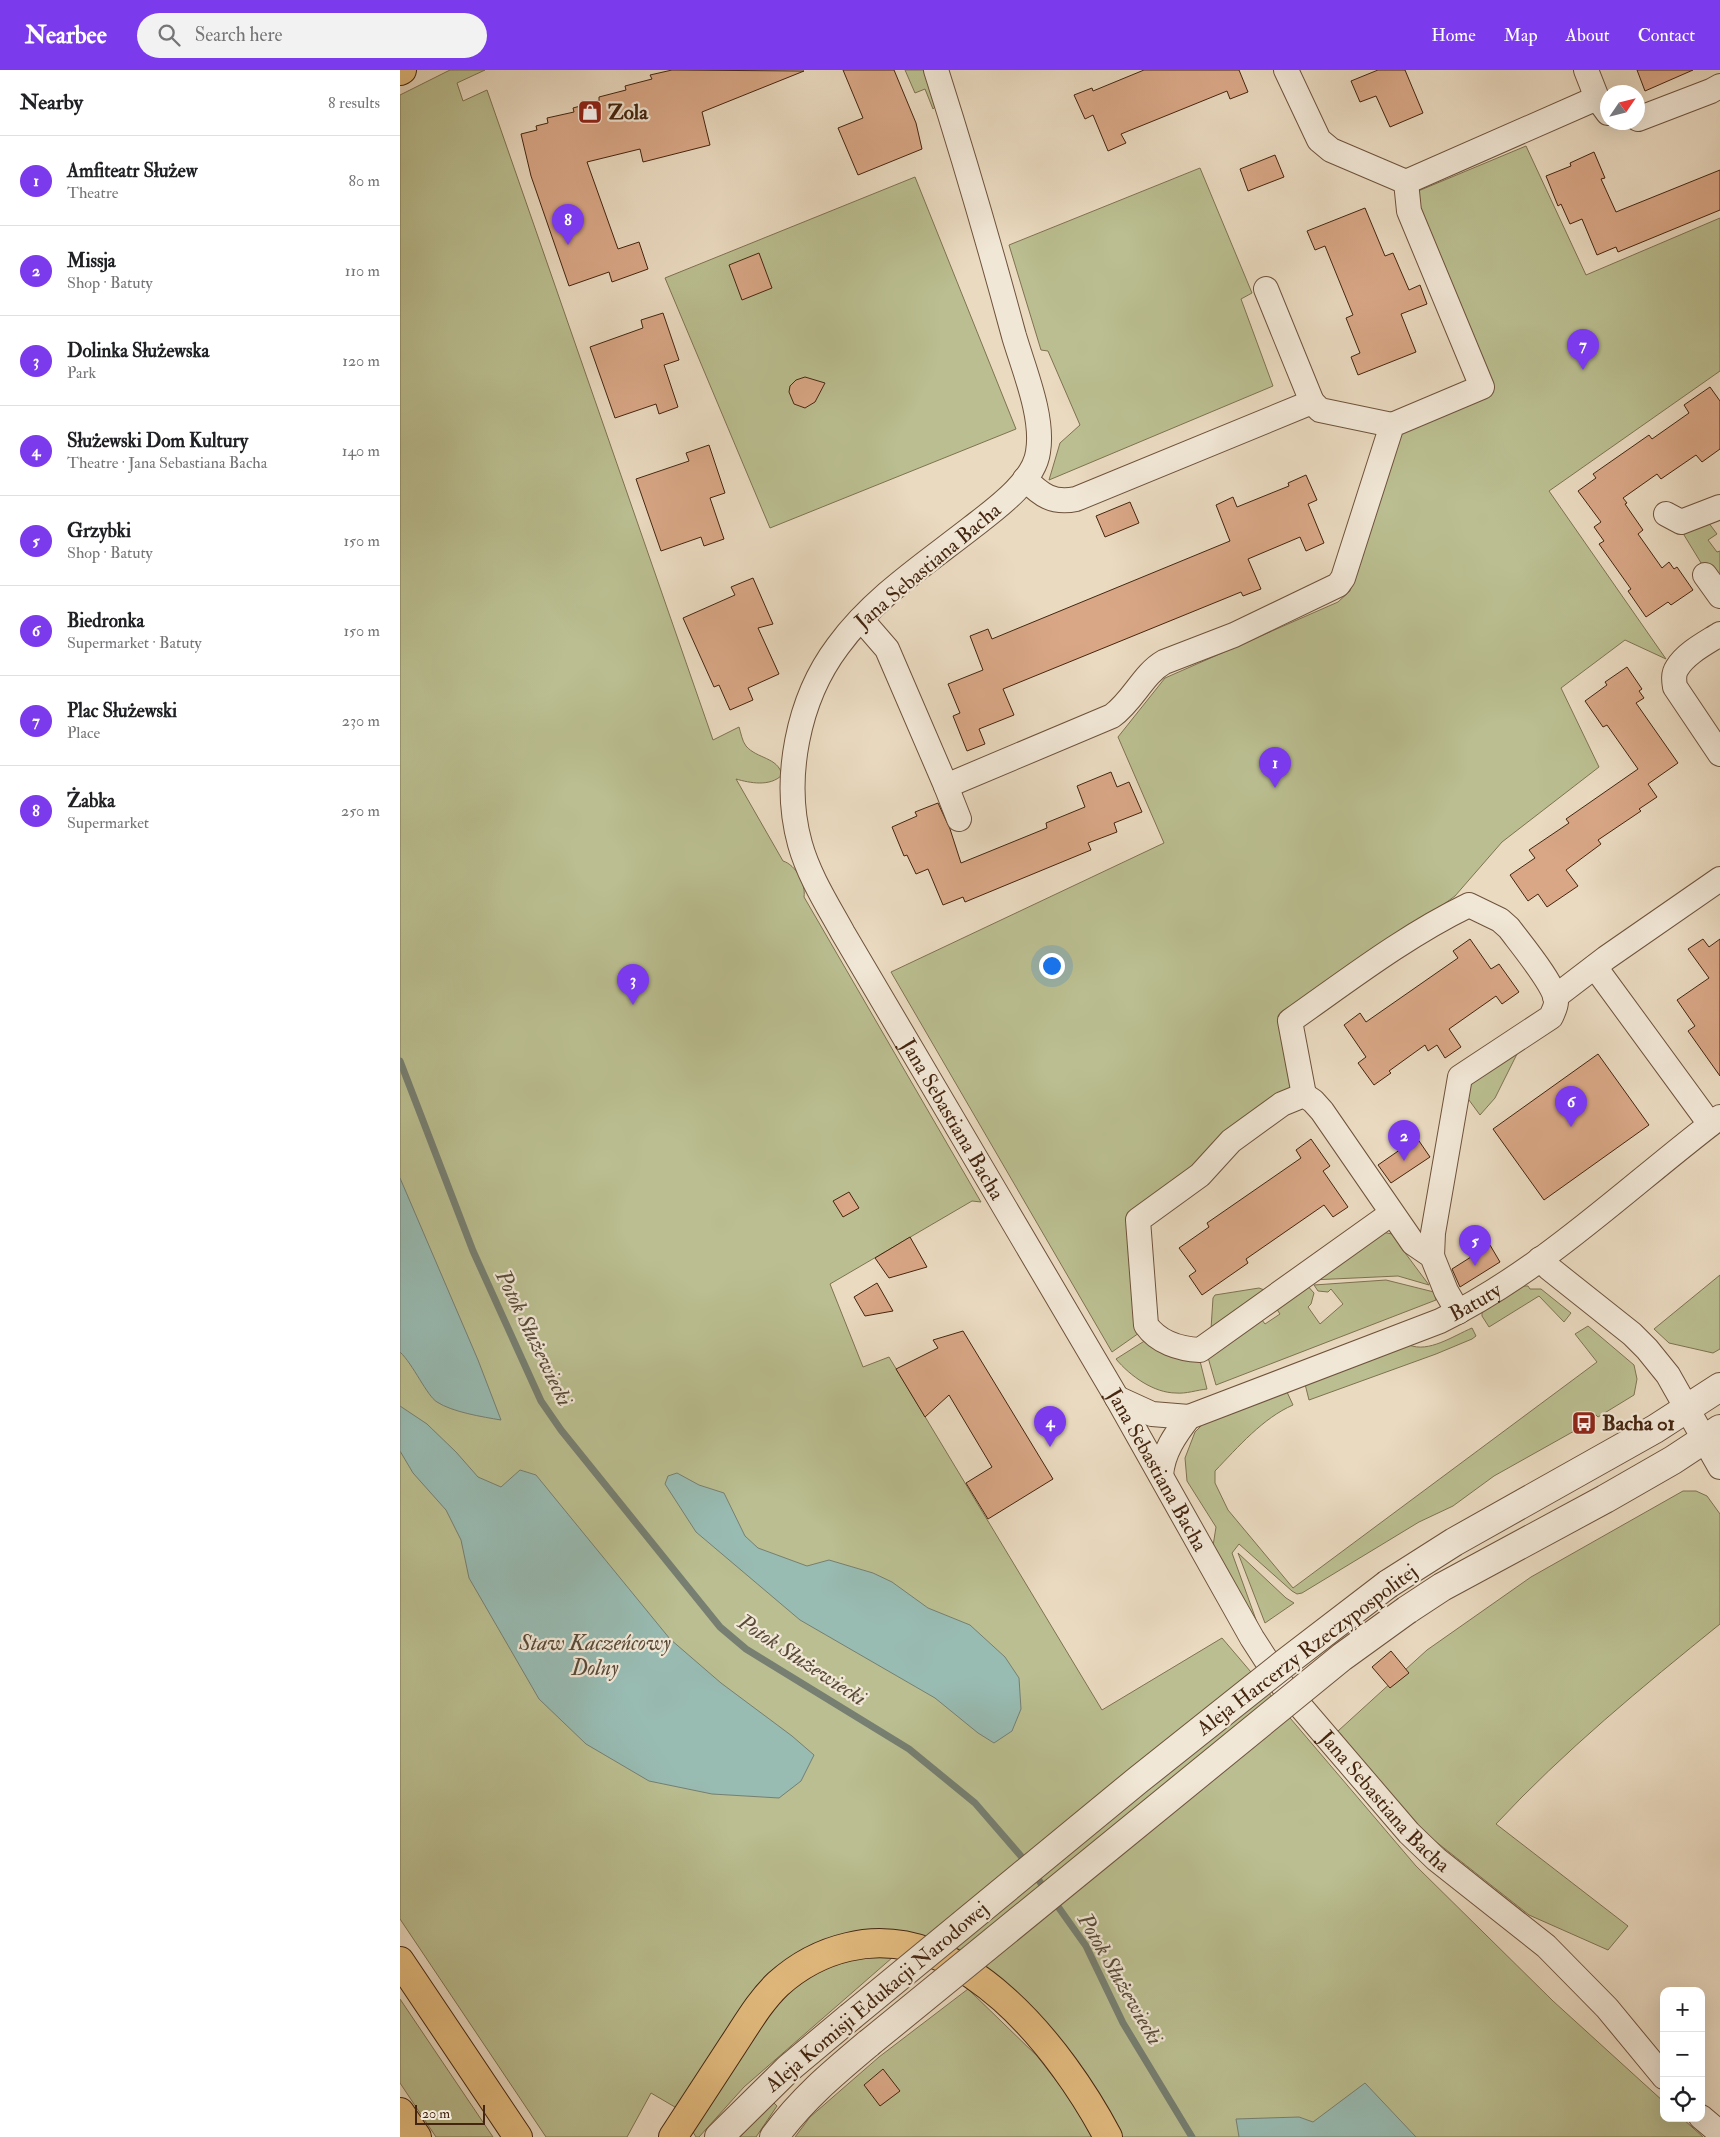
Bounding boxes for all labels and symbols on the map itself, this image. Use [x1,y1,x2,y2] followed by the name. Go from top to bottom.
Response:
[1600,85,1645,130] north arrow
[577,99,603,125] shop icon: Zola
[608,99,649,126] place label: Zola
[552,204,584,245] pin: 8
[1567,329,1599,370] pin: 7
[849,497,1007,636] street label: Jana Sebastiana Bacha
[1259,747,1291,788] pin: 1
[1039,953,1065,979] your location
[617,964,649,1005] pin: 3
[894,1033,1011,1205] street label: Jana Sebastiana Bacha
[1555,1086,1587,1127] pin: 6
[1388,1120,1420,1161] pin: 2
[1459,1225,1491,1266] pin: 5
[489,1264,579,1411] water label: Potok Służewiecki
[1444,1276,1507,1328] street label: Batuty
[1100,1383,1214,1556] street label: Jana Sebastiana Bacha
[1034,1406,1066,1447] pin: 4
[1571,1410,1597,1436] bus stop icon: Bacha 01
[1602,1410,1675,1437] place label: Bacha 01
[1190,1558,1423,1742] street label: Aleja Harcerzy Rzeczypospolitej
[732,1607,872,1712] water label: Potok Służewiecki
[518,1629,671,1682] water label: Staw Kaczeńcowy Dolny
[1313,1724,1456,1879] street label: Jana Sebastiana Bacha
[759,1896,994,2099] street label: Aleja Komisji Edukacji Narodowej
[1070,1907,1169,2050] water label: Potok Służewiecki
[415,2102,485,2125] scale bar

